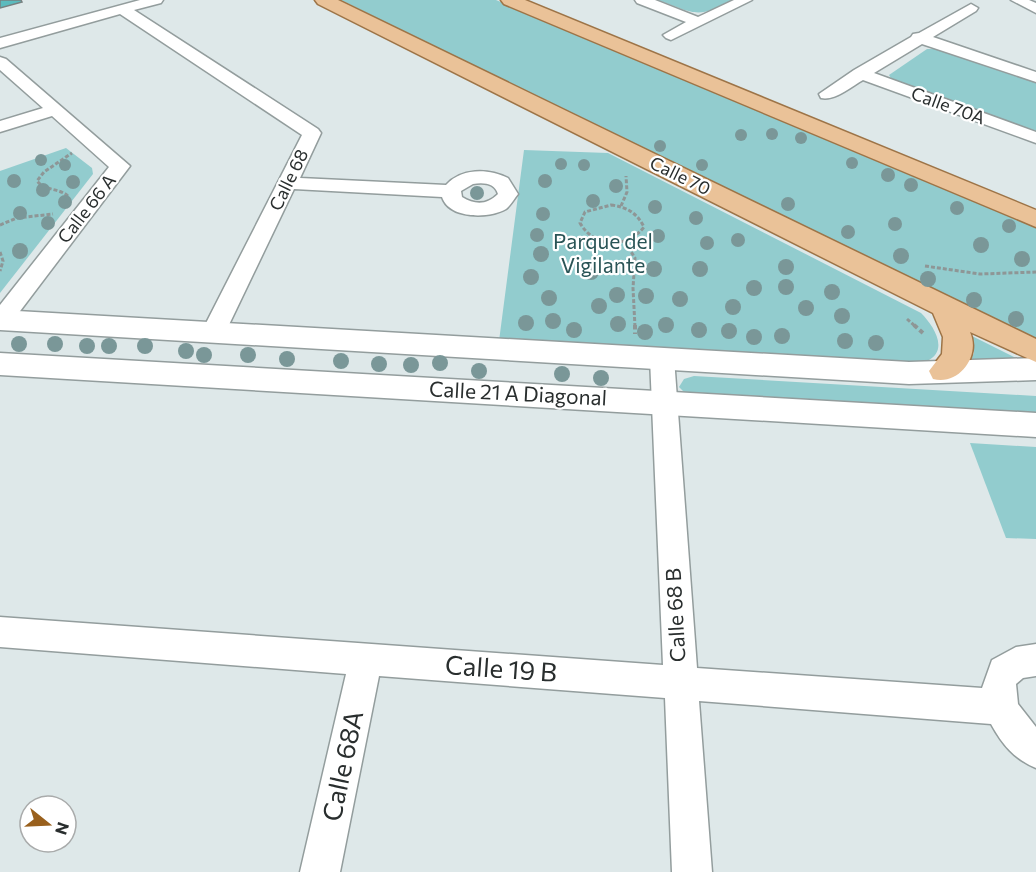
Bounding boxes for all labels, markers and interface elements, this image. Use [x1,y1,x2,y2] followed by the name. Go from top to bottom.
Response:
[908,82,988,129] street label: Calle 70A
[264,145,312,214] street label: Calle 68
[646,151,714,199] street label: Calle 70
[52,169,120,247] street label: Calle 66 A
[553,228,653,277] park label: Parque del Vigilante
[428,375,608,410] street label: Calle 21 A Diagonal
[660,567,689,663] street label: Calle 68 B
[444,648,558,687] street label: Calle 19 B
[315,708,368,824] street label: Calle 68A
[18,794,78,854] north arrow
[52,820,74,837] text: N

